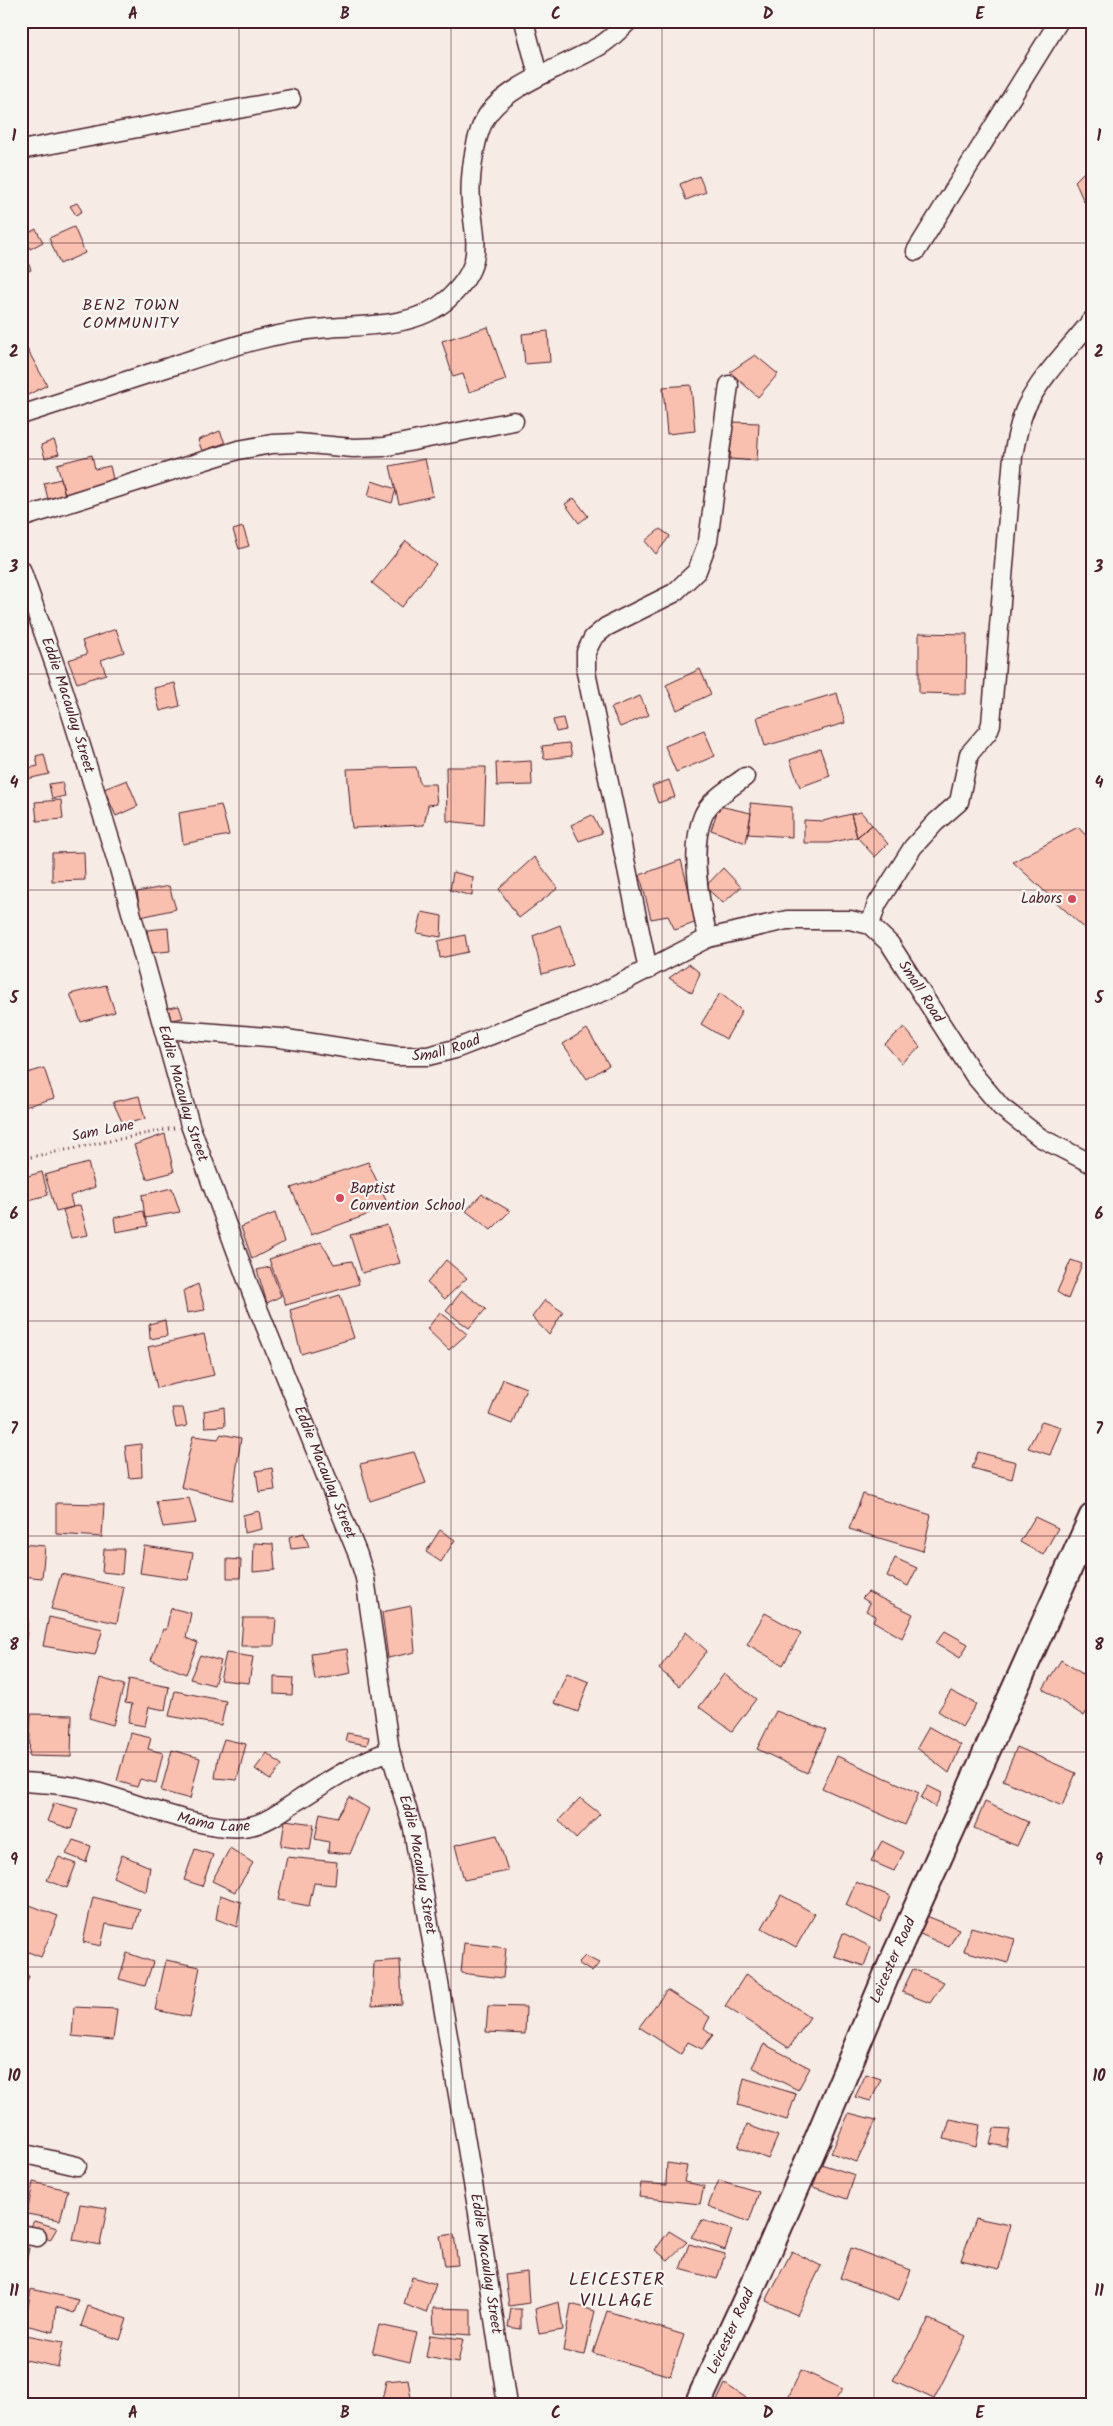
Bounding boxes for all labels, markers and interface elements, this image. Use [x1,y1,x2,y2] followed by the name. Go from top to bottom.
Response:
[128,2,138,27] text: A
[340,2,350,27] text: B
[551,2,561,27] text: C
[763,2,774,27] text: D
[976,2,986,27] text: E
[12,124,17,149] text: 1
[1097,124,1102,149] text: 1
[82,293,180,336] district label: BENZ TOWN COMMUNITY
[9,340,19,365] text: 2
[1094,340,1104,365] text: 2
[9,555,19,580] text: 3
[1094,555,1104,580] text: 3
[34,634,101,776] street label: Eddie Macaulay Street
[10,771,19,796] text: 4
[1095,771,1104,796] text: 4
[1021,887,1063,911] place label: Labors
[1066,893,1078,905] marker: Labors
[892,956,950,1028] street label: Small Road
[9,986,20,1011] text: 5
[1094,986,1105,1011] text: 5
[151,1022,215,1166] street label: Eddie Macaulay Street
[412,1028,485,1068] street label: Small Road
[70,1113,136,1149] street label: Sam Lane
[350,1177,465,1218] place label: Baptist Convention School
[334,1192,346,1204] marker: Baptist Convention School
[10,1202,19,1227] text: 6
[1095,1202,1104,1227] text: 6
[287,1402,362,1543] street label: Eddie Macaulay Street
[10,1417,18,1442] text: 7
[1095,1417,1103,1442] text: 7
[9,1633,19,1658] text: 8
[1094,1633,1104,1658] text: 8
[392,1792,443,1936] street label: Eddie Macaulay Street
[174,1806,252,1840] street label: Mama Lane
[10,1848,18,1873] text: 9
[1095,1848,1103,1873] text: 9
[864,1913,923,2007] street label: Leicester Road
[7,2064,21,2089] text: 10
[1092,2064,1106,2089] text: 10
[463,2192,508,2336] street label: Eddie Macaulay Street
[569,2266,665,2316] district label: LEICESTER VILLAGE
[9,2279,19,2304] text: 11
[1094,2279,1104,2304] text: 11
[701,2284,762,2378] street label: Leicester Road
[128,2401,138,2426] text: A
[340,2401,350,2426] text: B
[551,2401,561,2426] text: C
[763,2401,774,2426] text: D
[976,2401,986,2426] text: E

